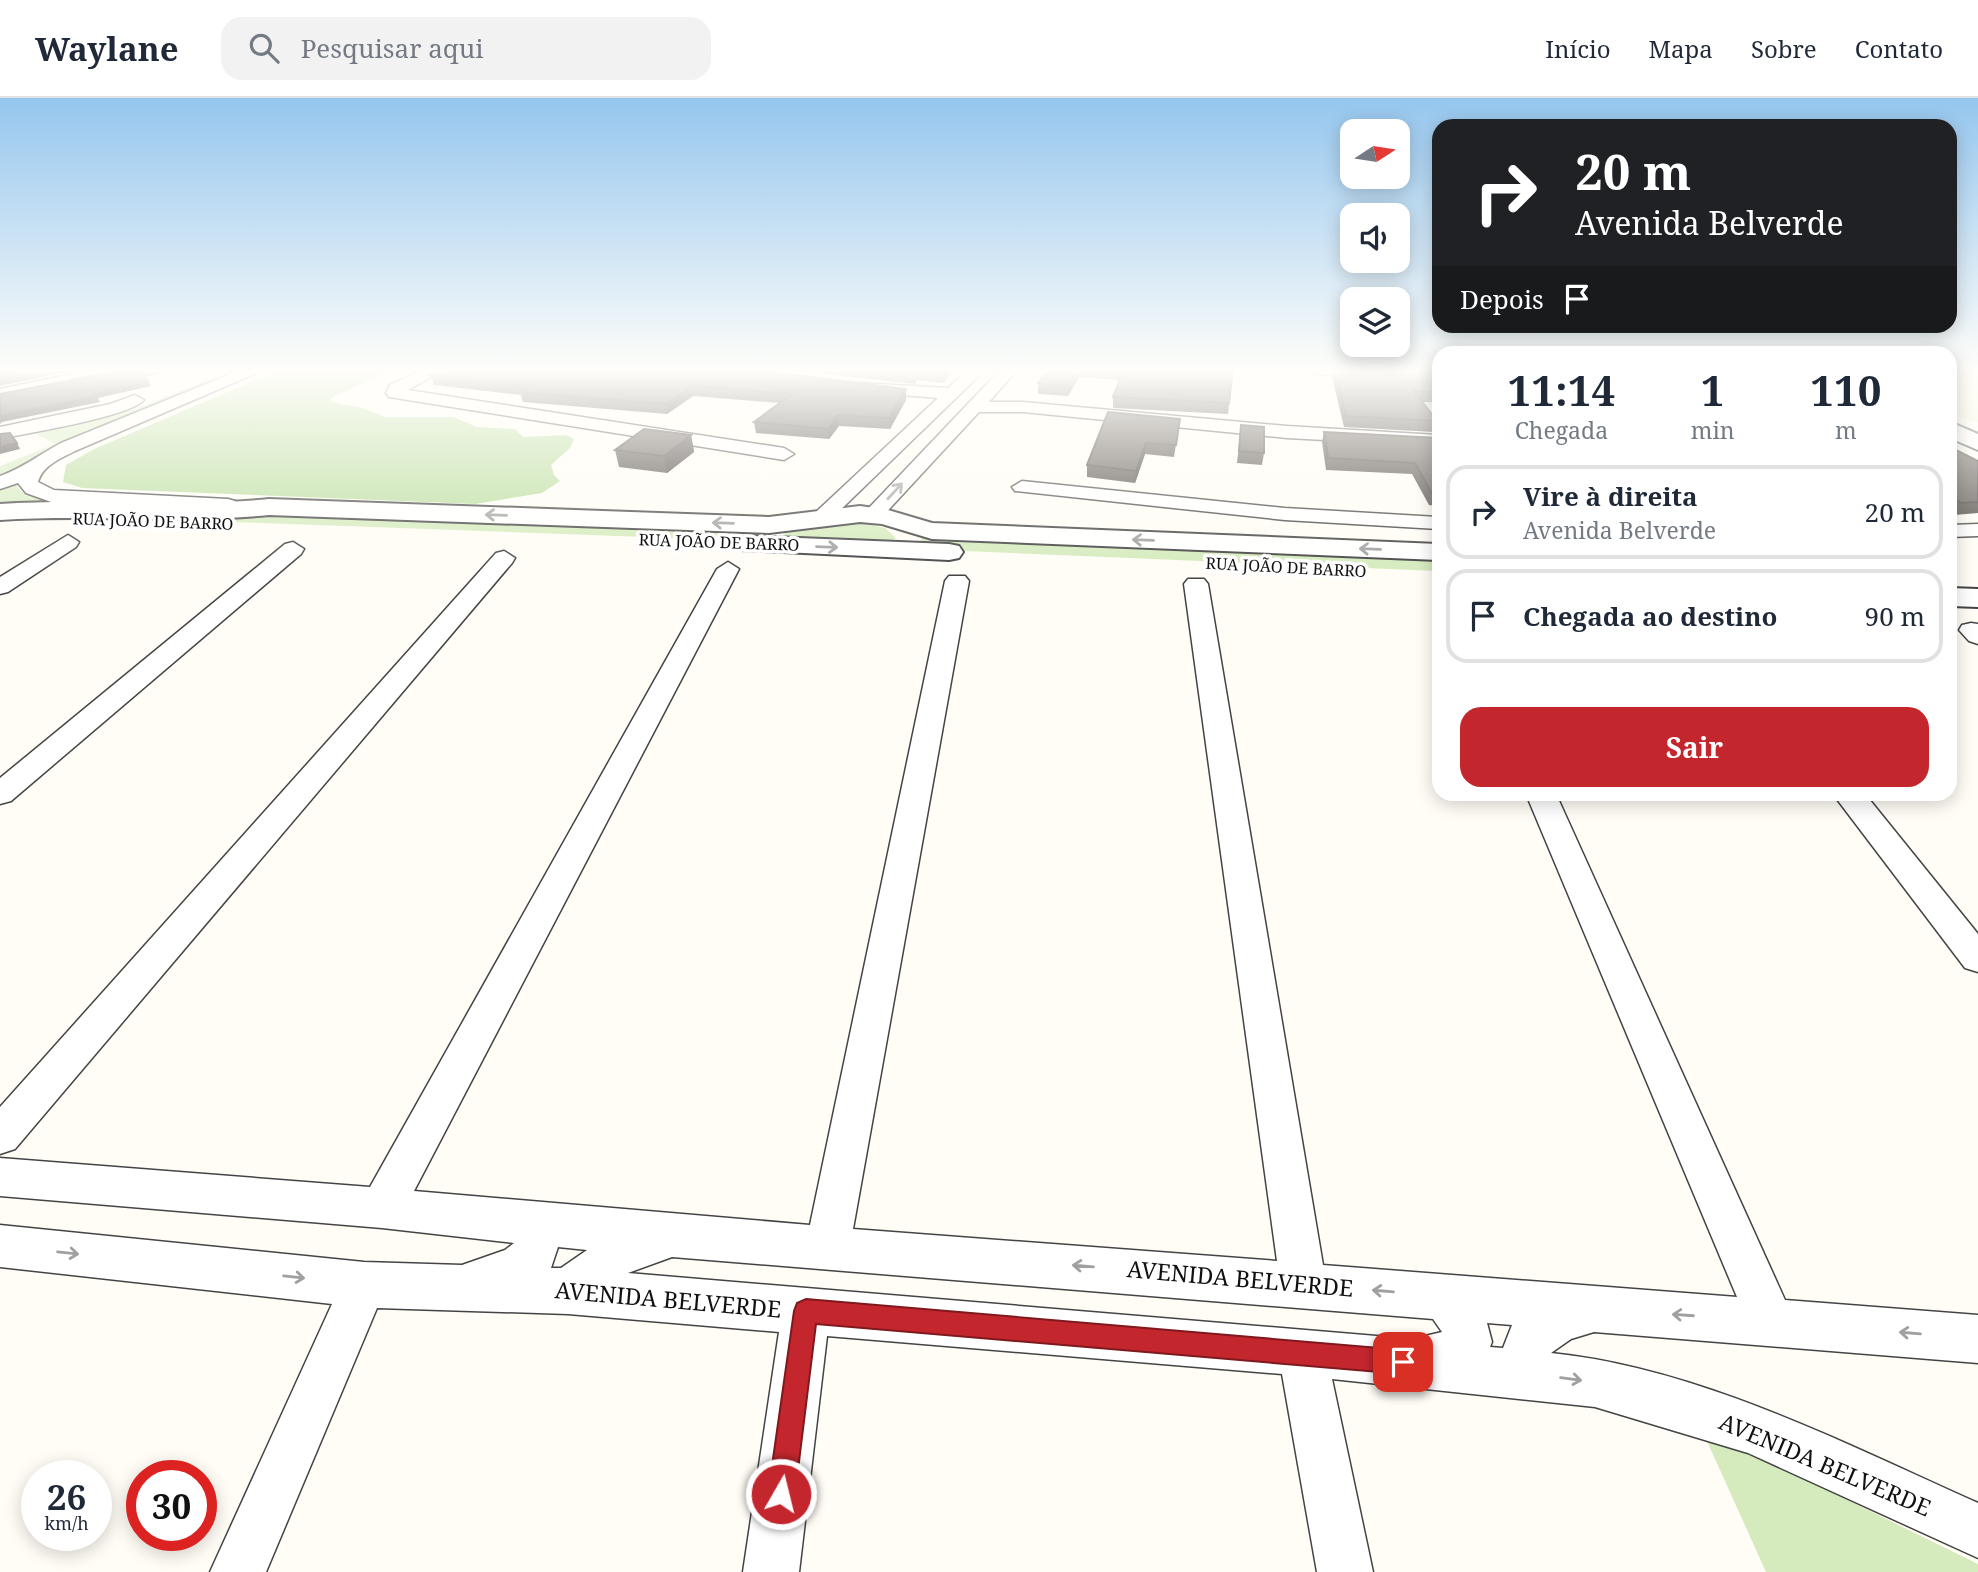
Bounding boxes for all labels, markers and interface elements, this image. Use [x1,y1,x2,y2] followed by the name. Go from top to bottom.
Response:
[221,17,711,80] search box
[35,26,179,71] text: Waylane
[245,29,283,67] icon: search
[301,30,484,66] text: Pesquisar aqui
[1545,32,1611,65] text: Início
[1649,32,1713,65] text: Mapa
[1751,32,1817,65] text: Sobre
[1855,32,1943,65] text: Contato
[1340,119,1410,189] north arrow
[1340,119,1410,357] map controls
[1575,138,1691,204] text: 20 m
[1460,147,1551,238] icon: right
[1575,201,1844,244] text: Avenida Belverde
[1340,203,1410,273] button: sound
[1558,280,1596,318] icon: arrive
[1460,281,1544,317] text: Depois
[1340,287,1410,357] button: layers
[1508,361,1615,418] text: 11:14
[1701,361,1725,418] text: 1
[1810,361,1881,418] text: 110
[1515,414,1608,446] text: Chegada
[1691,414,1735,446] text: min
[1835,414,1857,446] text: m
[1523,478,1698,514] text: Vire à direita
[887,483,904,500] one-way arrow
[1464,493,1502,531] icon: right
[1865,494,1925,530] text: 20 m
[72,507,234,535] street label: RUA JOÃO DE BARRO
[485,508,508,521] one-way arrow
[1523,514,1716,546] text: Avenida Belverde
[712,517,735,530] one-way arrow
[638,528,800,556] street label: RUA JOÃO DE BARRO
[1132,533,1155,546] one-way arrow
[815,540,838,553] one-way arrow
[1359,542,1382,555] one-way arrow
[1205,552,1367,582] street label: RUA JOÃO DE BARRO
[1464,597,1502,635] icon: arrive
[1523,598,1778,634] text: Chegada ao destino
[1865,598,1925,634] text: 90 m
[1460,707,1929,787] button: Sair
[56,1247,79,1260] one-way arrow
[1126,1252,1355,1304] street label: AVENIDA BELVERDE
[1072,1259,1095,1272] one-way arrow
[282,1271,305,1284] one-way arrow
[554,1273,783,1325] street label: AVENIDA BELVERDE
[1372,1284,1395,1297] one-way arrow
[1672,1308,1695,1321] one-way arrow
[1899,1326,1922,1339] one-way arrow
[1373,1332,1433,1392] pin
[1384,1343,1422,1381] icon: arrive
[1559,1372,1582,1385] one-way arrow
[1715,1405,1936,1523] street label: AVENIDA BELVERDE
[744,1457,818,1531] position arrow
[126,1460,217,1551] speed limit sign: 30
[47,1473,86,1520] text: 26
[44,1511,89,1535] text: km/h

